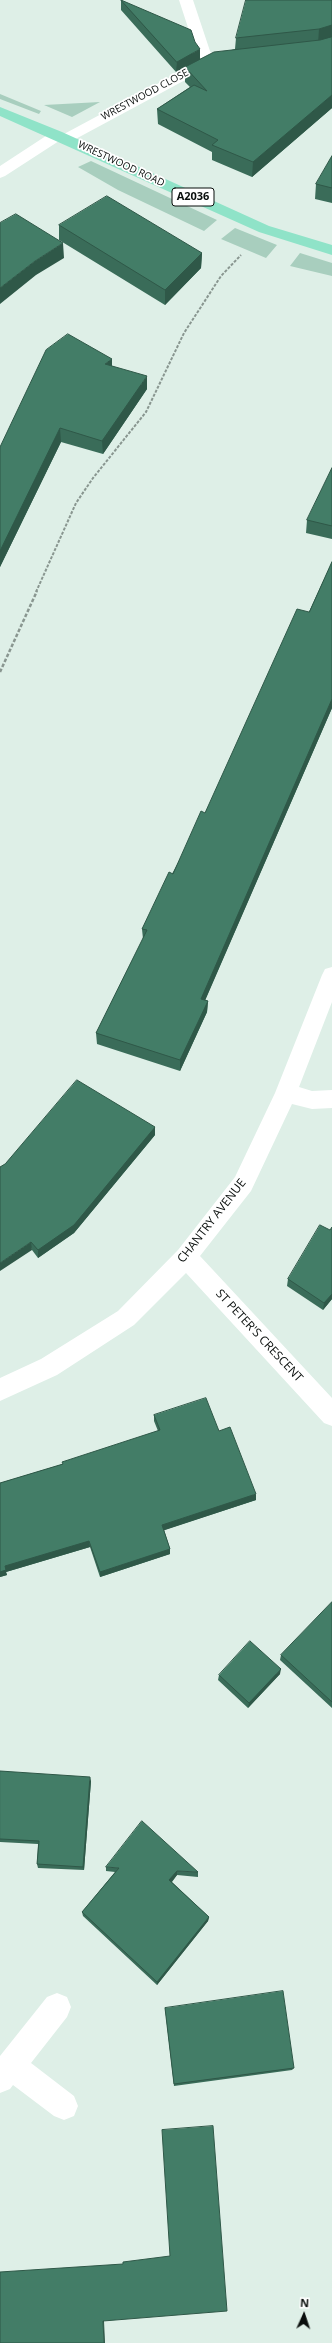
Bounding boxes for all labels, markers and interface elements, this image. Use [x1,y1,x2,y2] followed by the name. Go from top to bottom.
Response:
[99,67,191,123] street label: WRESTWOOD CLOSE
[76,139,166,189] street label: WRESTWOOD ROAD
[172,188,214,206] road number: A2036
[175,1176,249,1266] street label: CHANTRY AVENUE
[212,1287,306,1385] street label: ST PETER'S CRESCENT
[284,2295,324,2335] north arrow
[300,2295,310,2310] text: N

